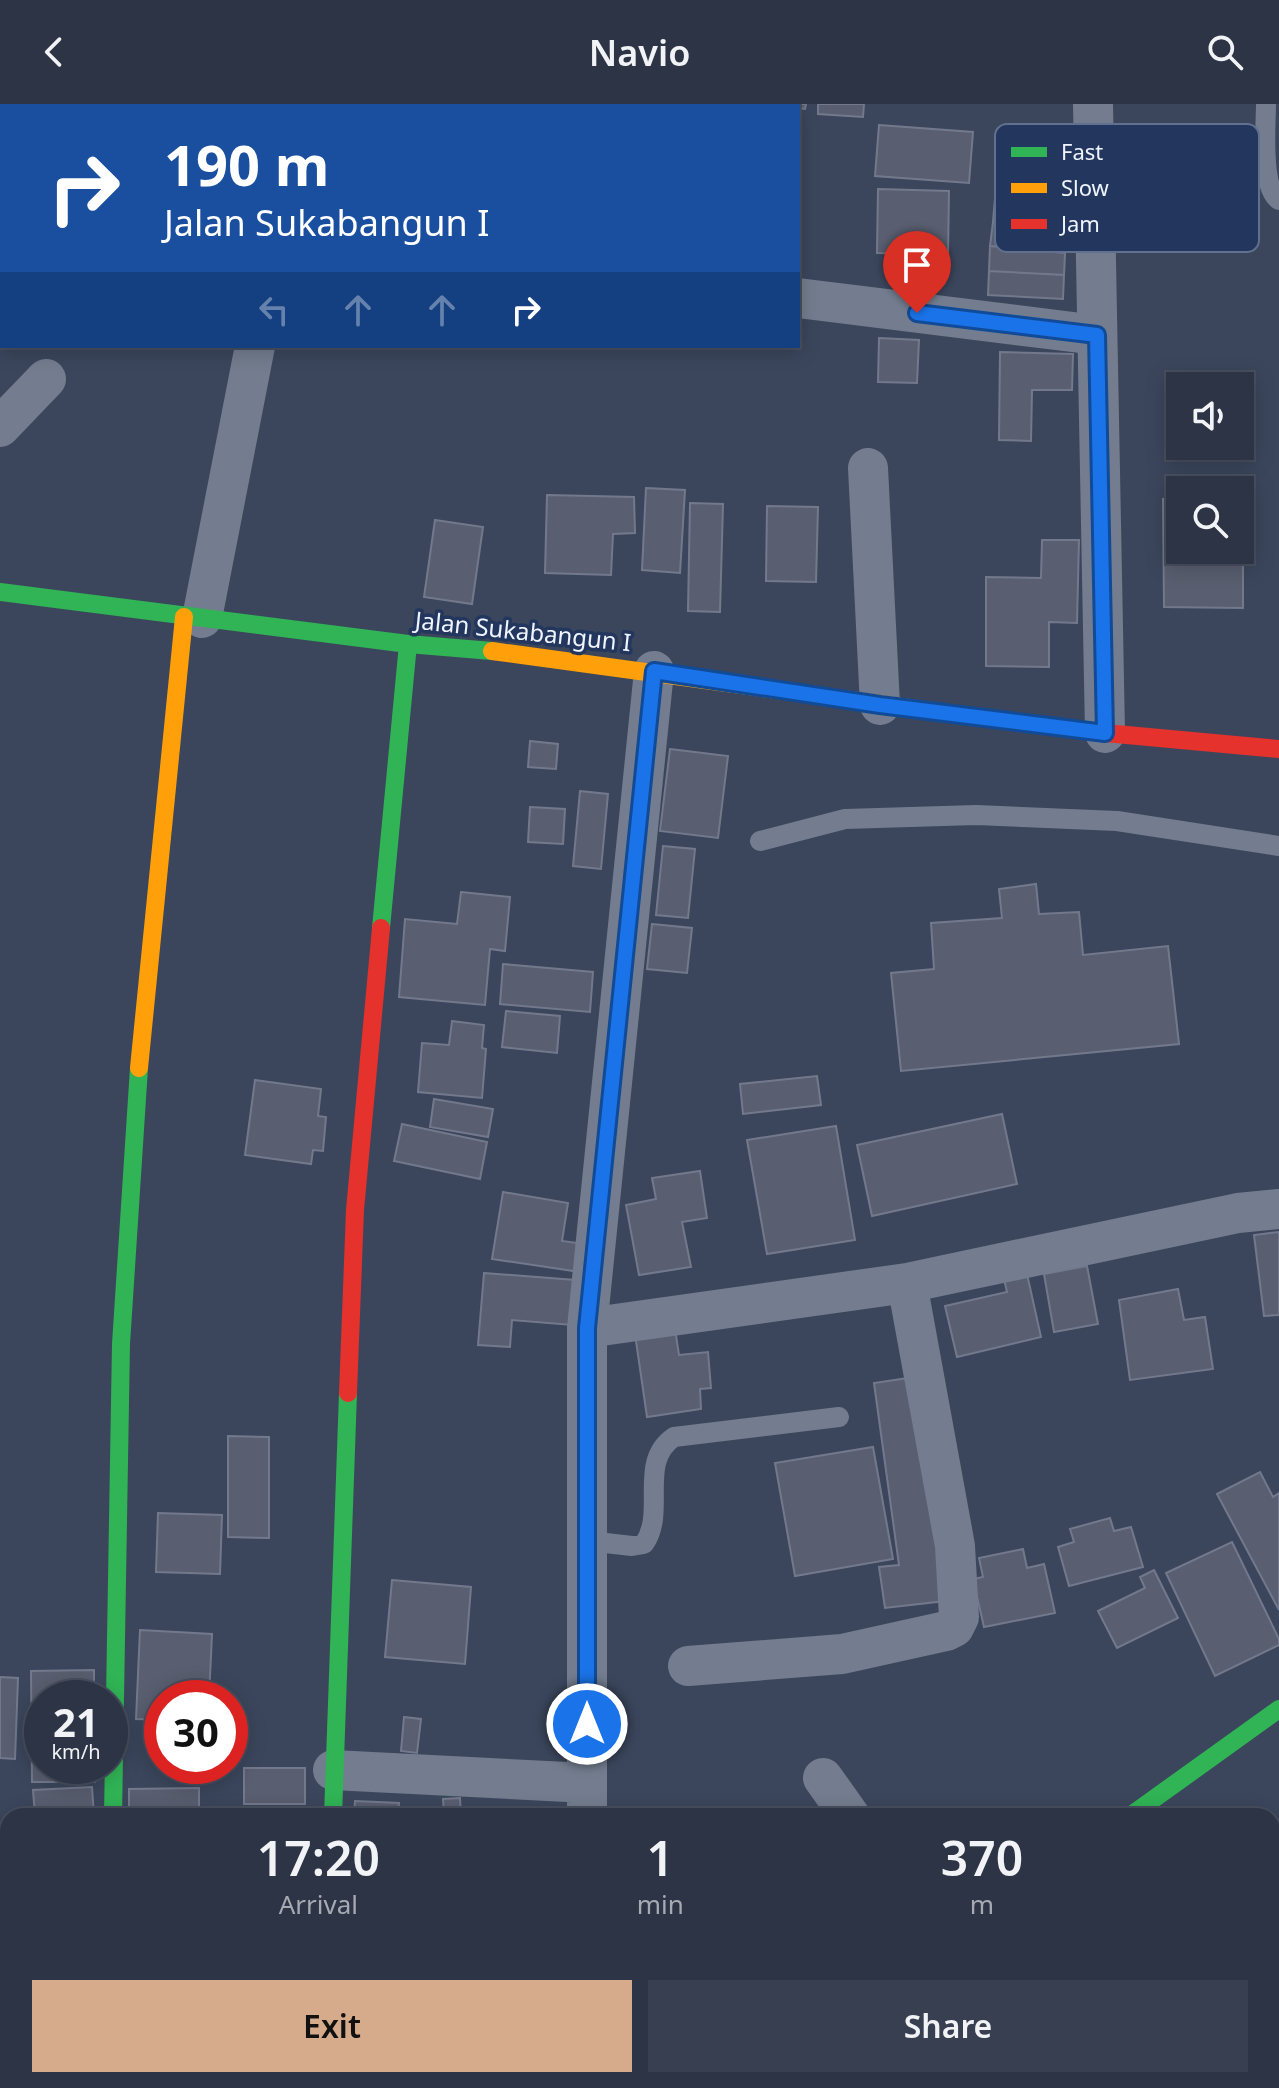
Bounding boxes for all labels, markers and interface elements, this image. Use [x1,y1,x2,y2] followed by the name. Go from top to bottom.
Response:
[589,28,690,77] text: Navio
[32,30,76,74] icon: back
[1203,30,1247,74] icon: search
[995,124,1259,252] legend
[164,126,329,202] text: 190 m
[32,136,136,240] icon: right
[1061,136,1103,166] text: Fast
[1061,172,1110,202] text: Slow
[164,198,489,247] text: Jalan Sukabangun I
[1059,208,1100,238] text: Jam
[883,231,951,313] pin
[895,243,939,287] icon: arrive
[252,288,296,332] icon: left
[336,288,380,332] icon: ahead
[420,288,464,332] icon: ahead
[504,288,548,332] icon: right
[1166,372,1254,564] map controls
[1166,372,1254,460] button: sound
[1166,476,1254,564] button: search
[412,603,633,658] street label: Jalan Sukabangun I
[144,1680,248,1784] speed limit sign: 30
[545,1682,629,1766] position arrow
[53,1694,99,1749] text: 21
[51,1738,101,1765] text: km/h
[257,1825,380,1890] text: 17:20
[647,1825,674,1890] text: 1
[941,1825,1023,1890] text: 370
[279,1886,358,1922] text: Arrival
[637,1886,684,1922] text: min
[970,1886,994,1922] text: m
[32,1980,632,2072] button: Exit
[648,1980,1248,2072] button: Share

